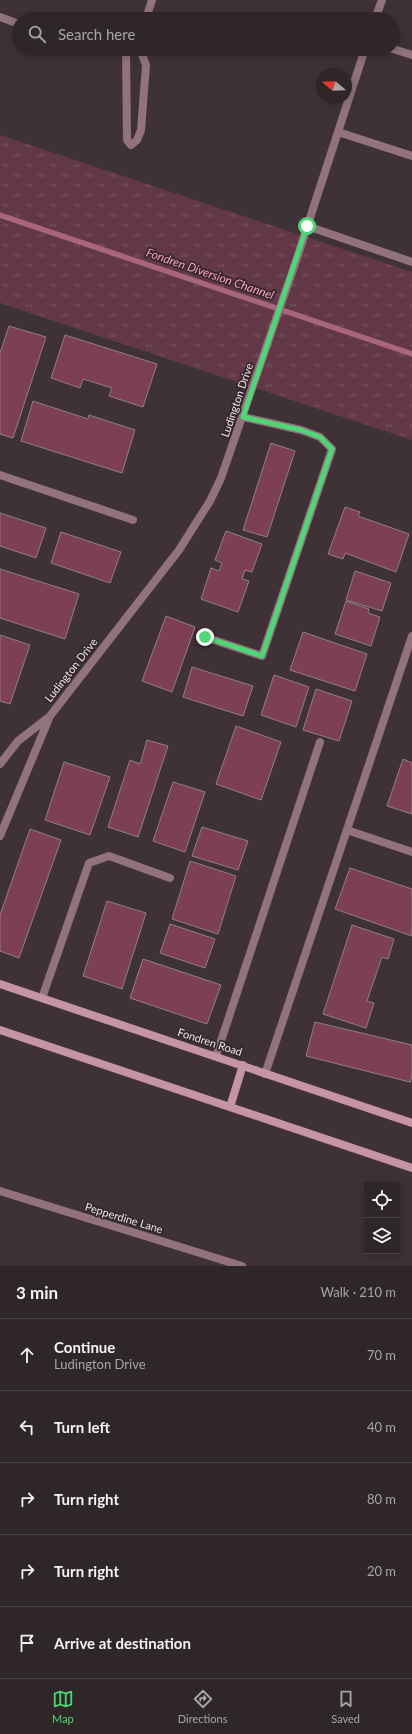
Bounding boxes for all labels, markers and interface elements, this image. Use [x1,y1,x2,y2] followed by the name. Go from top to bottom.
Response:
[12,12,400,56] search box
[26,23,48,45] icon: search
[58,25,135,43] text: Search here
[316,68,352,104] north arrow
[298,217,316,235] route start
[144,245,276,303] water label: Fondren Diversion Channel
[218,361,255,439] street label: Ludington Drive
[196,628,214,646] route end
[42,635,100,704] street label: Ludington Drive
[176,1025,244,1058] street label: Fondren Road
[364,1182,400,1254] map controls
[364,1182,400,1218] button: locate
[84,1200,165,1236] street label: Pepperdine Lane
[364,1218,400,1254] button: layers
[16,1282,58,1303] text: 3 min
[320,1284,396,1300] text: Walk · 210 m
[54,1338,115,1356] text: Continue
[16,1344,38,1366] icon: ahead
[367,1347,396,1363] text: 70 m
[54,1356,146,1372] text: Ludington Drive
[16,1416,38,1438] icon: left
[54,1418,110,1436] text: Turn left
[367,1419,396,1435] text: 40 m
[16,1488,38,1510] icon: right
[54,1490,119,1508] text: Turn right
[367,1491,396,1507] text: 80 m
[16,1560,38,1582] icon: right
[54,1562,119,1580] text: Turn right
[367,1563,396,1579] text: 20 m
[16,1632,38,1654] icon: arrive
[54,1634,191,1652] text: Arrive at destination
[52,1688,74,1725] tab: Map
[178,1688,227,1725] tab: Directions
[331,1688,360,1725] tab: Saved

